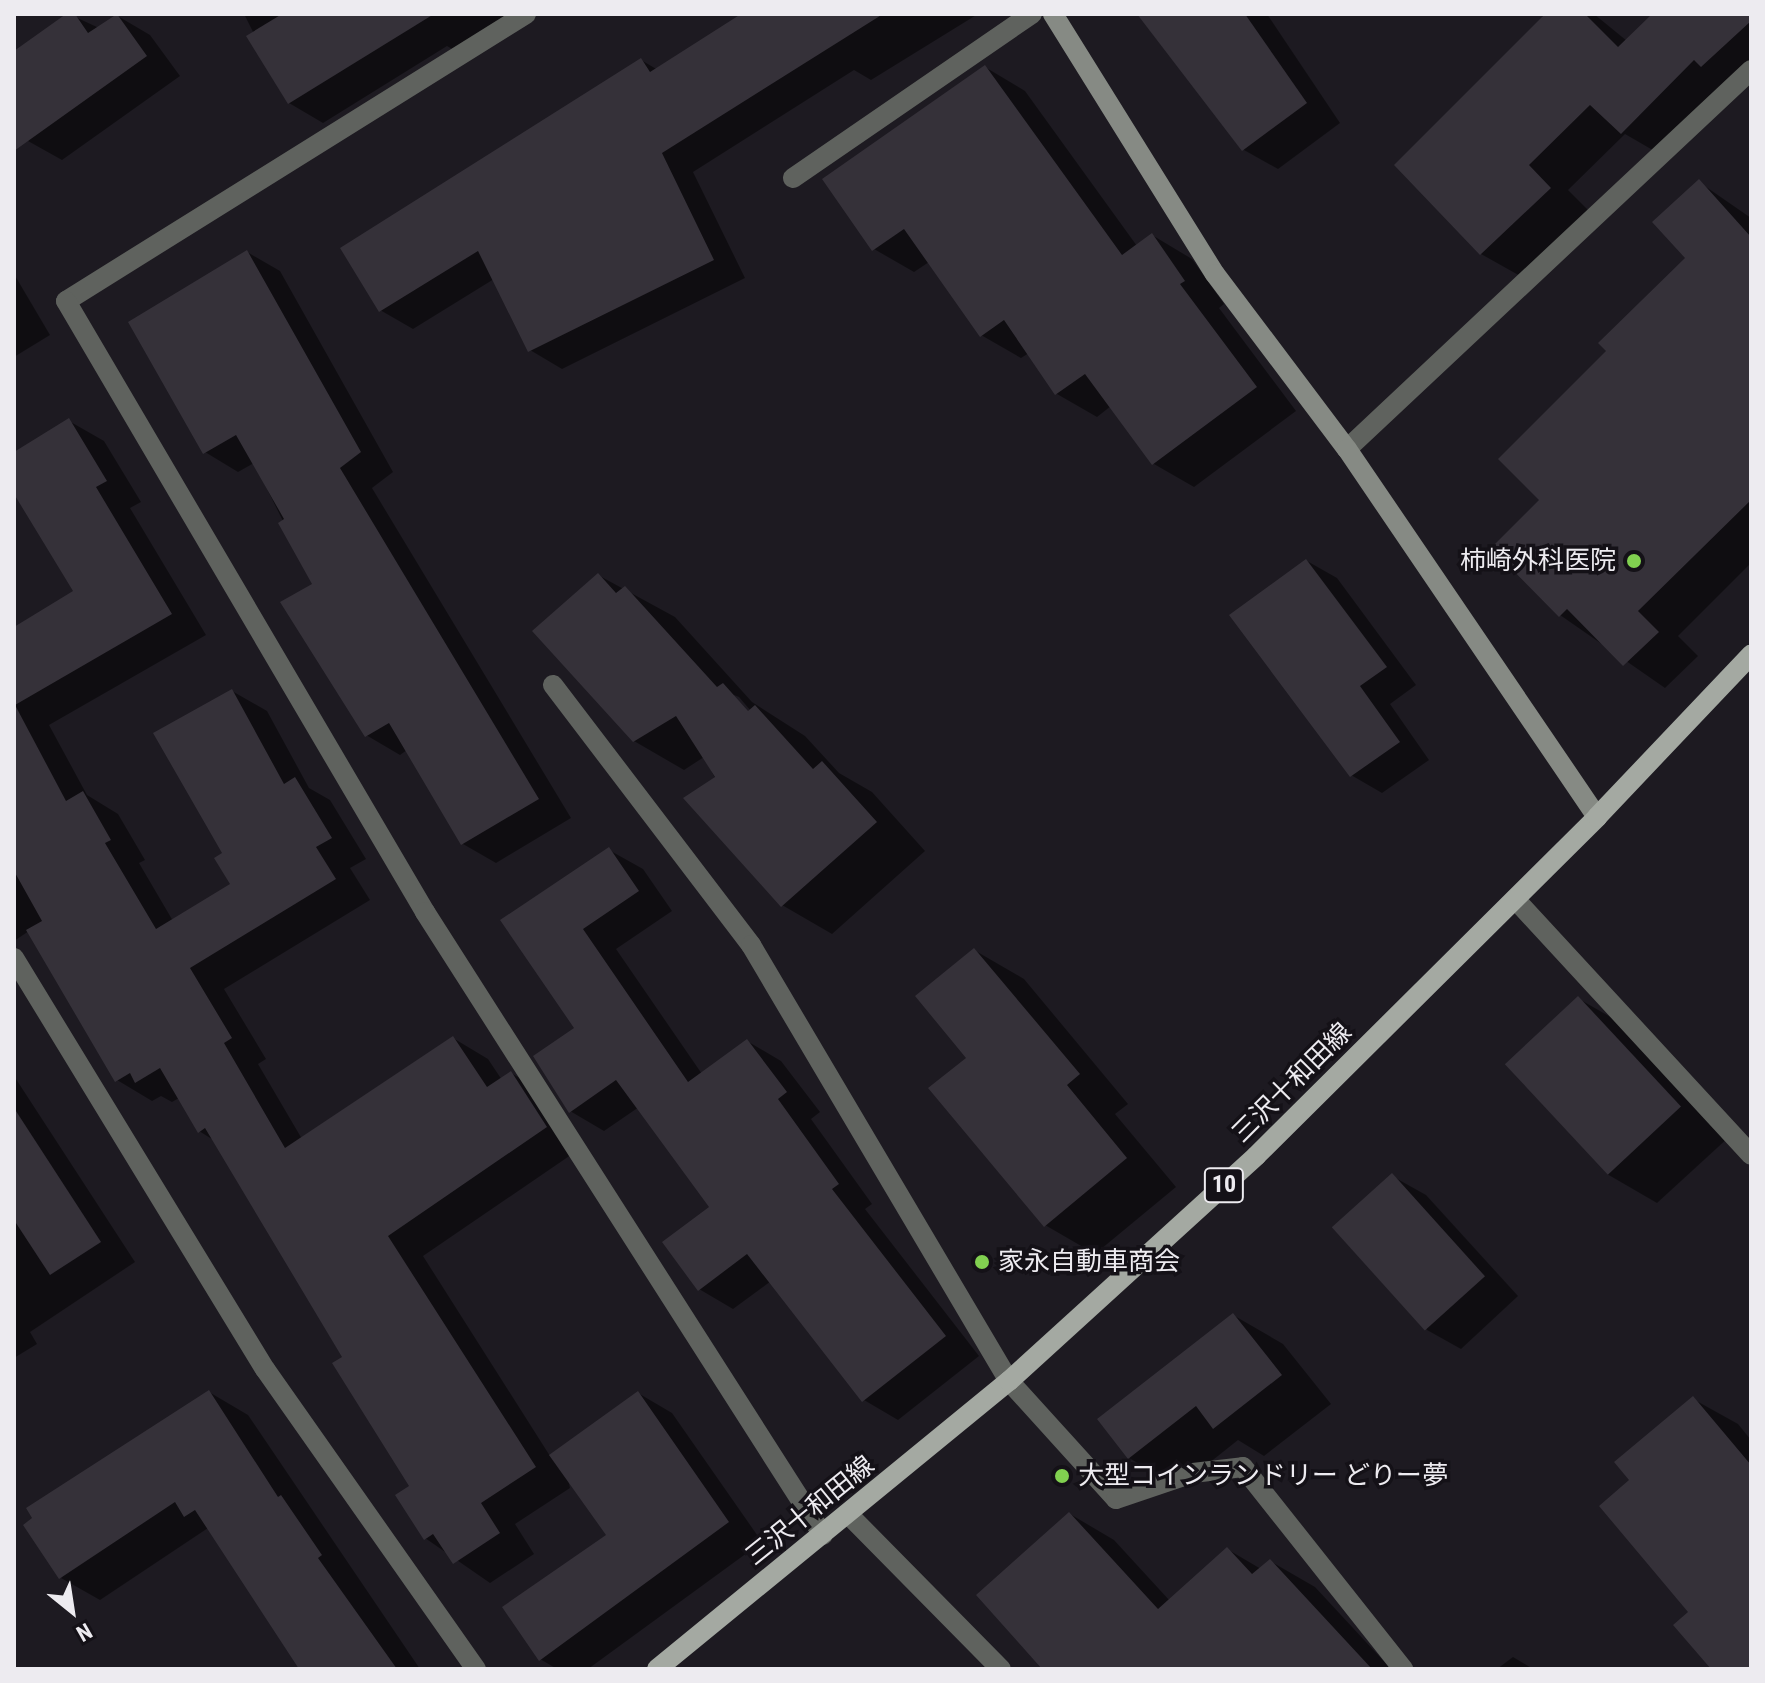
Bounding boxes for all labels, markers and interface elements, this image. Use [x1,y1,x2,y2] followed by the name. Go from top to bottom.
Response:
[1460,545,1616,577] place label: 柿崎外科医院
[1623,550,1645,572] marker: 柿崎外科医院
[1226,1017,1358,1149] street label: 三沢十和田線
[1202,1165,1246,1205] road number: 10
[998,1246,1180,1278] place label: 家永自動車商会
[973,1253,991,1271] marker: 家永自動車商会
[740,1450,880,1572] street label: 三沢十和田線
[1078,1460,1448,1492] place label: 大型コインランドリー どりー夢
[1053,1467,1071,1485] marker: 大型コインランドリー どりー夢
[32,1571,112,1651] north arrow
[72,1618,96,1646] text: N

